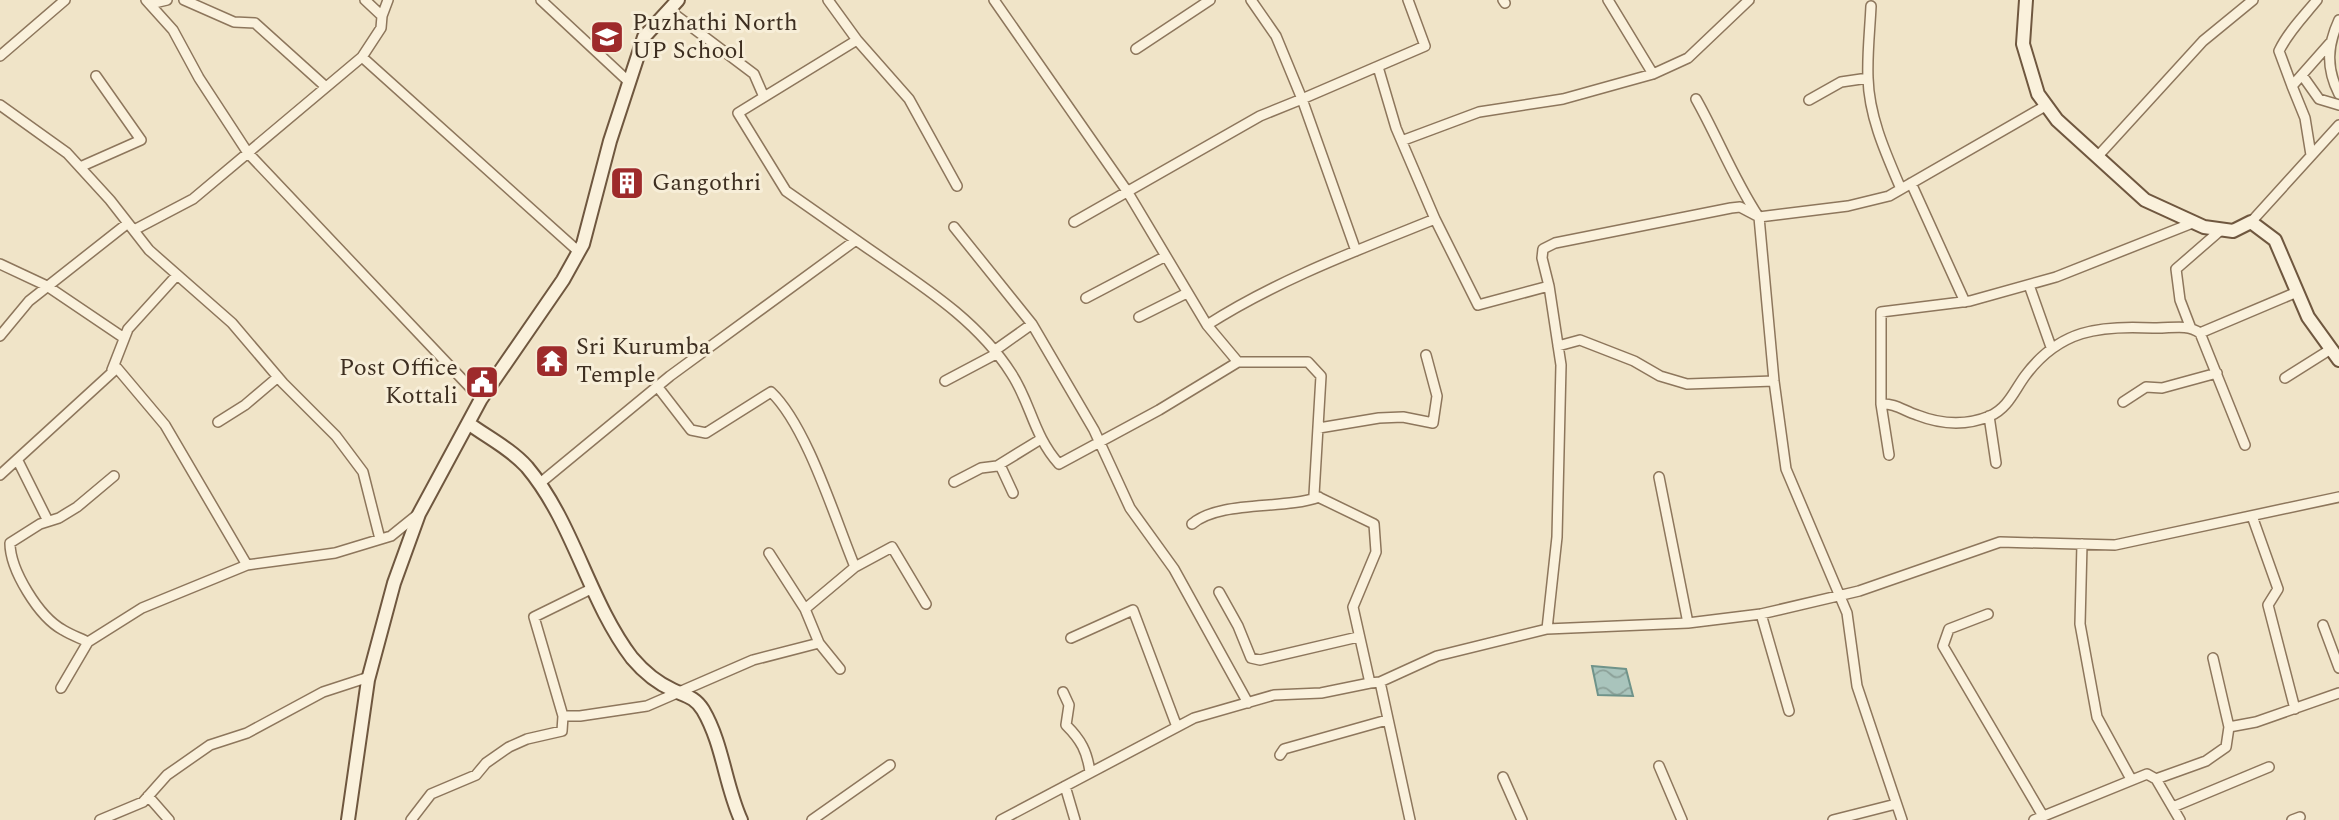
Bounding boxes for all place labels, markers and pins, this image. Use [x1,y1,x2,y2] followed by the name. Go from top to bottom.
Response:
[632,5,798,69] place label: Puzhathi North UP School
[588,18,626,56] school or university icon: Puzhathi North UP School
[608,164,646,202] building icon: Gangothri
[652,165,761,201] place label: Gangothri
[576,329,711,393] place label: Sri Kurumba Temple
[533,342,571,380] temple icon: Sri Kurumba Temple
[339,350,458,414] place label: Post Office Kottali
[463,363,501,401] public building icon: Post Office Kottali

